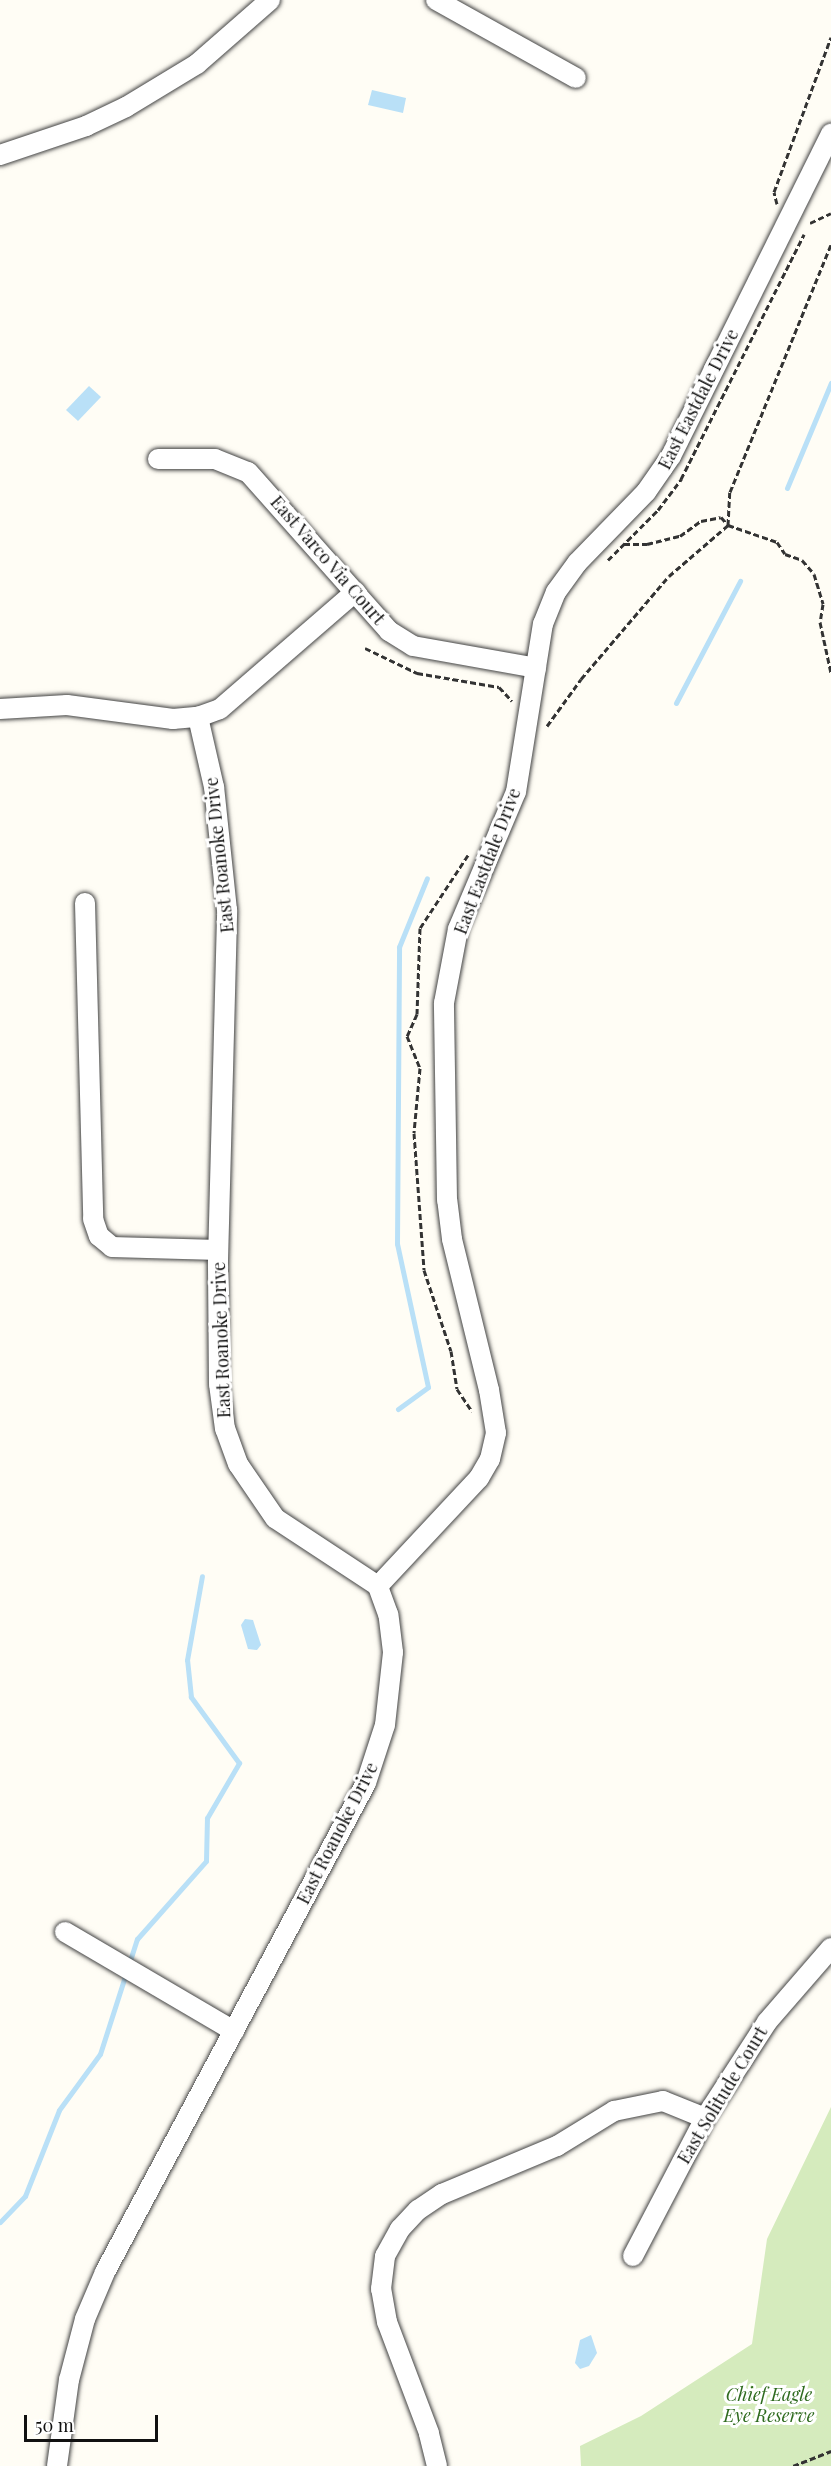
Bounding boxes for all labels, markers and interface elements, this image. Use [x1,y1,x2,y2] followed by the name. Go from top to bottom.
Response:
[653,325,743,473] street label: East Eastdale Drive
[266,490,390,630] street label: East Varco Via Court
[200,776,238,934] street label: East Roanoke Drive
[449,785,525,937] street label: East Eastdale Drive
[207,1261,235,1419] street label: East Roanoke Drive
[292,1758,382,1908] street label: East Roanoke Drive
[672,2022,772,2168] street label: East Solitude Court
[724,2384,814,2426] park label: Chief Eagle Eye Reserve
[27,2403,160,2441] scale bar
[35,2413,74,2437] text: 50 m

